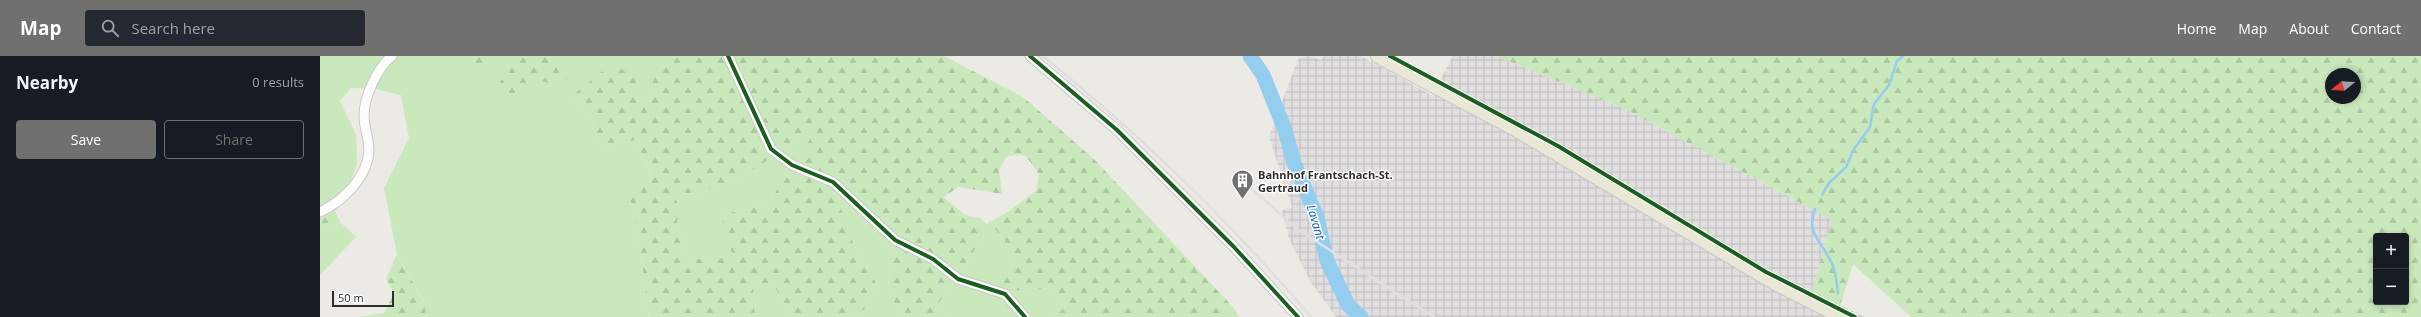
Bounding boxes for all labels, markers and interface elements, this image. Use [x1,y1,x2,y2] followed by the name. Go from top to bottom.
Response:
[85,10,365,46] search box
[20,15,61,41] text: Map
[99,17,121,39] icon: search
[131,18,215,38] text: Search here
[2177,19,2216,38] text: Home
[2238,19,2267,38] text: Map
[2289,19,2329,38] text: About
[2351,19,2401,38] text: Contact
[2325,68,2361,104] north arrow
[16,71,78,94] text: Nearby
[252,73,304,91] text: 0 results
[16,120,156,159] button: Save
[164,120,304,159] button: Share
[1230,167,1256,200] building icon: Bahnhof Frantschach-St. Gertraud
[1258,167,1393,195] place label: Bahnhof Frantschach-St. Gertraud
[1303,202,1330,243] water label: Lavant
[2373,233,2409,305] map controls
[2373,233,2409,269] button: +
[2373,269,2409,305] button: −
[332,289,394,308] scale bar
[338,290,364,305] text: 50 m

